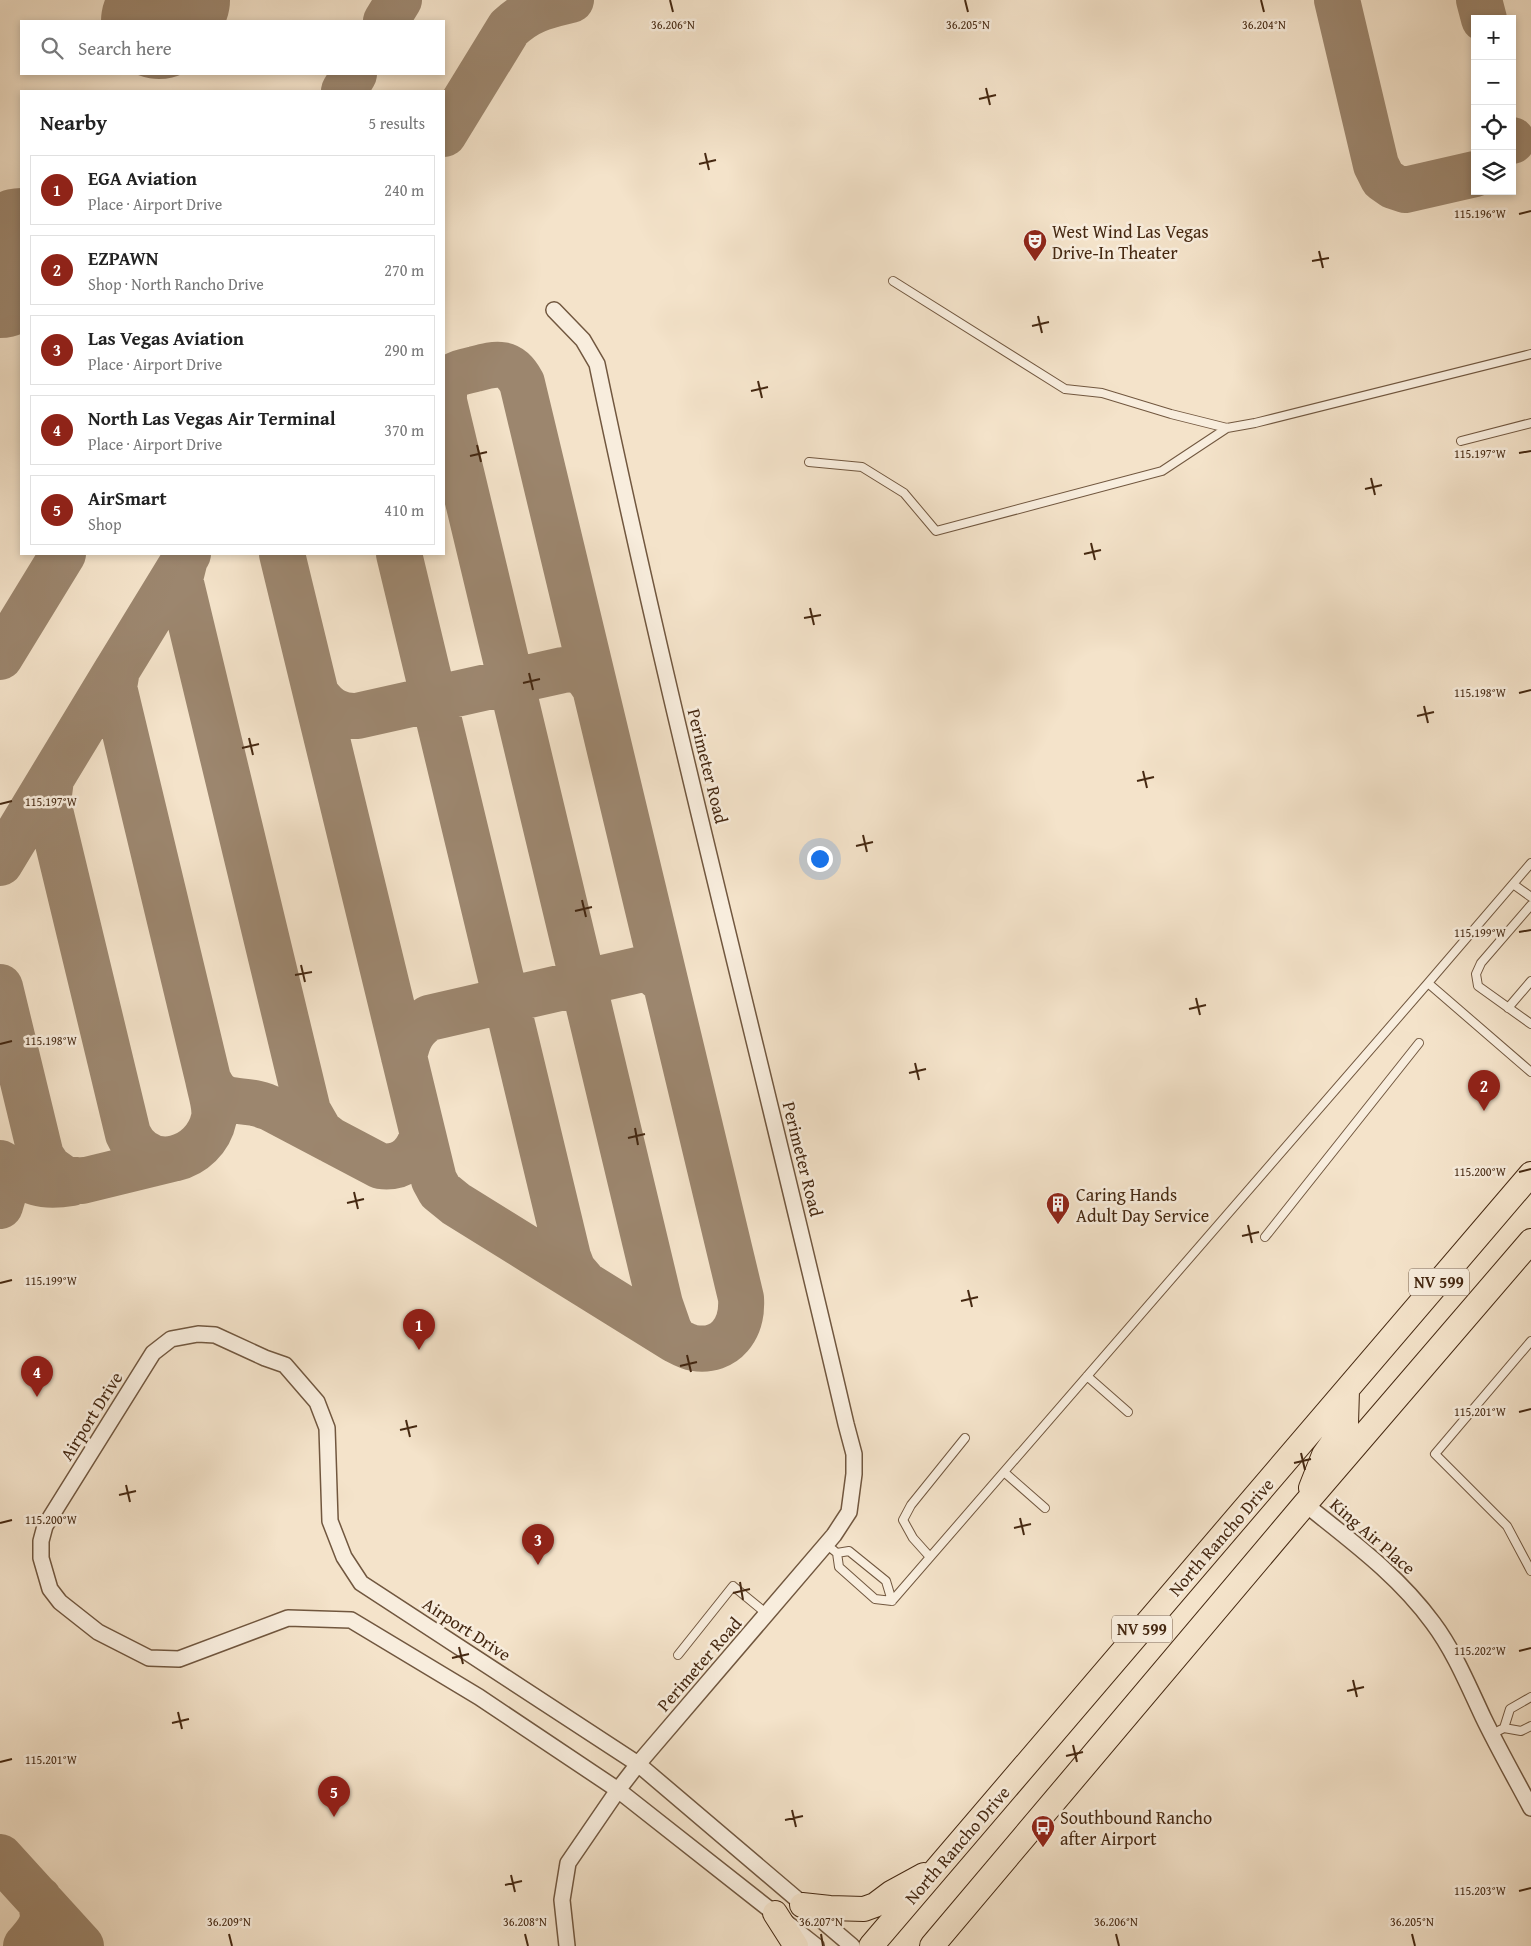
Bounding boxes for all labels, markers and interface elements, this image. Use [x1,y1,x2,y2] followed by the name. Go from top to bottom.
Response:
[1471,15,1516,195] map controls
[1471,15,1516,60] button: +
[651,16,695,33] text: 36.206°N
[946,16,990,33] text: 36.205°N
[1242,16,1286,33] text: 36.204°N
[20,20,445,75] search box
[38,34,66,62] icon: search
[78,34,172,62] text: Search here
[1471,60,1516,105] button: −
[1471,105,1516,150] button: locate
[40,107,107,138] text: Nearby
[368,111,425,135] text: 5 results
[1471,150,1516,195] button: layers
[88,164,197,192] text: EGA Aviation
[53,178,61,202] text: 1
[384,178,424,202] text: 240 m
[88,192,222,216] text: Place · Airport Drive
[1454,205,1507,222] text: 115.196°W
[1052,218,1209,266] place label: West Wind Las Vegas Drive-In Theater
[1022,228,1048,262] theatre icon: West Wind Las Vegas Drive-In Theater
[88,244,158,272] text: EZPAWN
[53,258,61,282] text: 2
[384,258,424,282] text: 270 m
[88,272,264,296] text: Shop · North Rancho Drive
[88,324,244,352] text: Las Vegas Aviation
[53,338,61,362] text: 3
[384,338,424,362] text: 290 m
[88,352,222,376] text: Place · Airport Drive
[88,404,336,432] text: North Las Vegas Air Terminal
[53,418,61,442] text: 4
[384,418,424,442] text: 370 m
[88,432,222,456] text: Place · Airport Drive
[1454,445,1507,462] text: 115.197°W
[88,484,167,512] text: AirSmart
[53,498,61,522] text: 5
[384,498,424,522] text: 410 m
[88,512,122,536] text: Shop
[1454,684,1507,701] text: 115.198°W
[681,706,735,827] street label: Perimeter Road
[25,793,78,810] text: 115.197°W
[807,846,833,872] your location
[1454,924,1507,941] text: 115.199°W
[25,1032,78,1049] text: 115.198°W
[1468,1070,1500,1111] pin: 2
[776,1099,830,1220] street label: Perimeter Road
[1454,1163,1507,1180] text: 115.200°W
[1076,1181,1209,1229] place label: Caring Hands Adult Day Service
[1045,1191,1071,1225] building icon: Caring Hands Adult Day Service
[1409,1268,1469,1295] road number: NV 599
[25,1272,78,1289] text: 115.199°W
[403,1309,435,1350] pin: 1
[21,1356,53,1397] pin: 4
[53,1366,129,1466] street label: Airport Drive
[1454,1403,1507,1420] text: 115.201°W
[1162,1472,1280,1602] street label: North Rancho Drive
[1324,1491,1422,1581] street label: King Air Place
[25,1511,78,1528] text: 115.200°W
[522,1524,554,1565] pin: 3
[418,1590,516,1668] street label: Airport Drive
[650,1610,748,1717] street label: Perimeter Road
[1112,1616,1172,1642] road number: NV 599
[1454,1642,1507,1659] text: 115.202°W
[25,1751,78,1768] text: 115.201°W
[318,1776,350,1817] pin: 5
[898,1780,1016,1910] street label: North Rancho Drive
[1060,1804,1212,1852] place label: Southbound Rancho after Airport
[1030,1814,1056,1848] bus stop icon: Southbound Rancho after Airport
[1454,1882,1507,1899] text: 115.203°W
[207,1913,251,1930] text: 36.209°N
[503,1913,547,1930] text: 36.208°N
[799,1913,843,1930] text: 36.207°N
[1094,1913,1138,1930] text: 36.206°N
[1390,1913,1434,1930] text: 36.205°N

